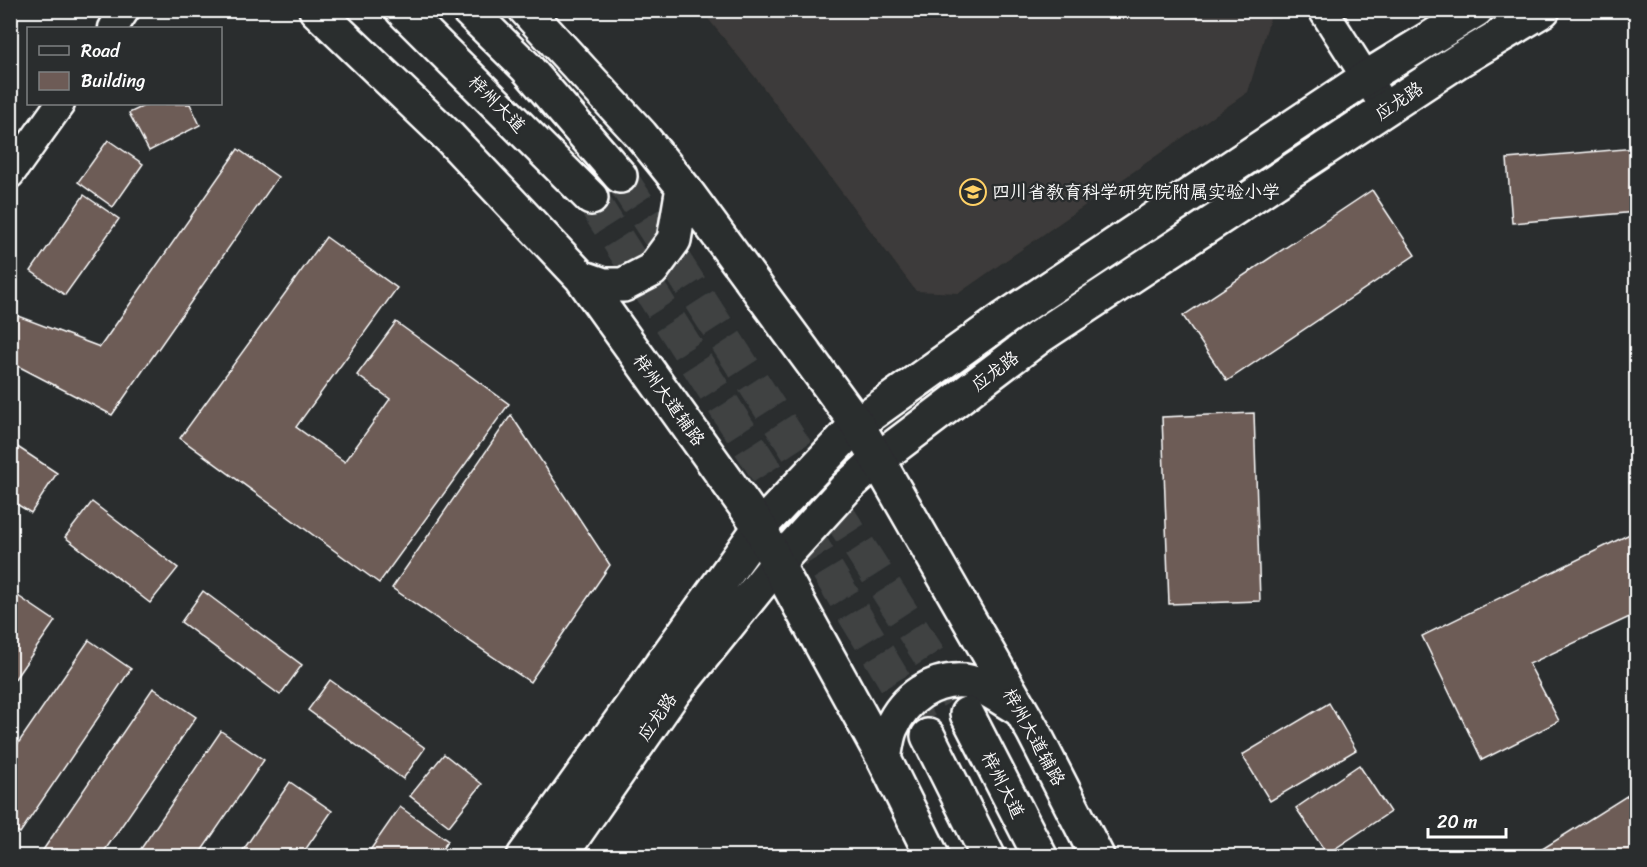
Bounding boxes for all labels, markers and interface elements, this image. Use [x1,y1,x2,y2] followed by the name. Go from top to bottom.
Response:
[27,27,222,105] legend
[81,35,121,67] text: Road
[81,65,145,97] text: Building
[460,67,534,141] street label: 梓州大道
[1368,73,1430,129] street label: 应龙路
[992,176,1280,208] place label: 四川省教育科学研究院附属实验小学
[958,177,988,207] school or university icon: 四川省教育科学研究院附属实验小学
[964,342,1026,400] street label: 应龙路
[624,347,714,453] street label: 梓州大道辅路
[998,685,1070,789] street label: 梓州大道辅路
[628,686,686,748] street label: 应龙路
[977,748,1029,822] street label: 梓州大道
[1428,801,1506,839] scale bar
[1437,806,1477,838] text: 20 m

